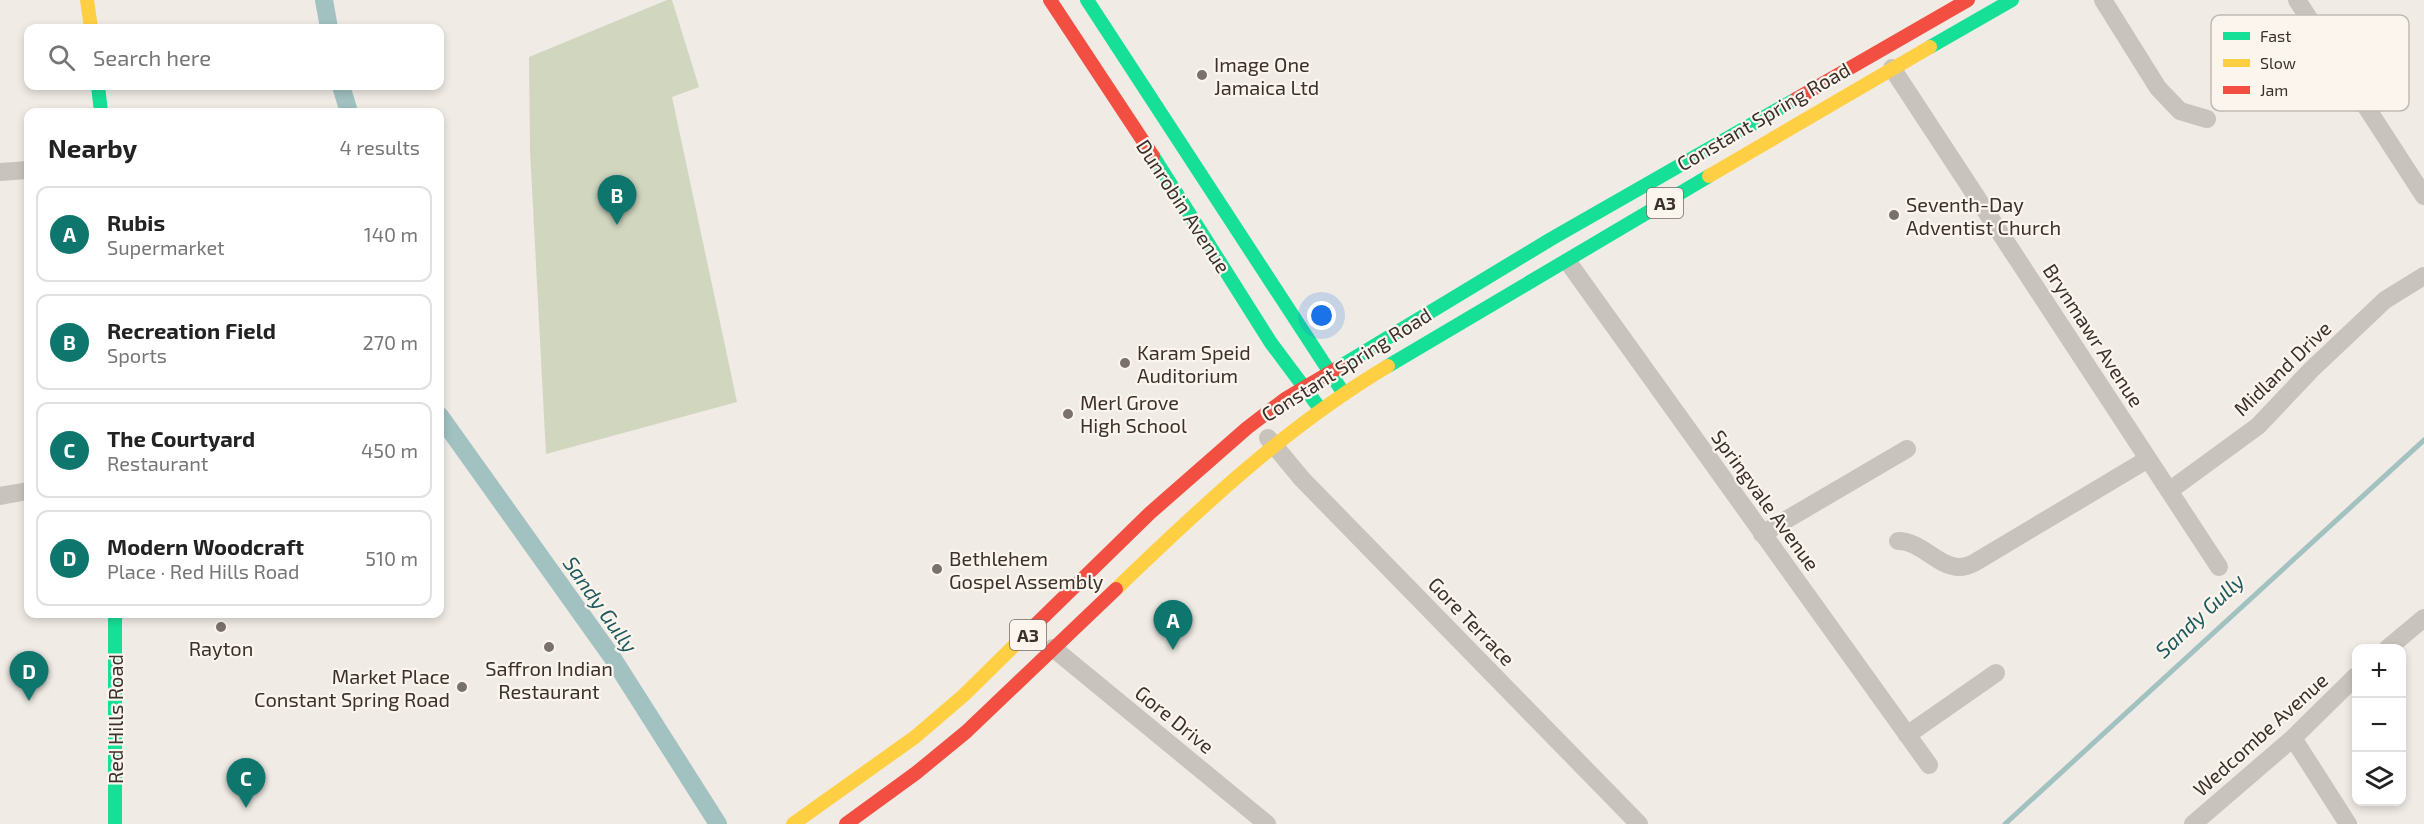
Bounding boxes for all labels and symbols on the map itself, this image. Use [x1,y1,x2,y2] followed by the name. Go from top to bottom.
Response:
[2211,15,2409,111] legend
[2260,26,2291,45] text: Fast
[1214,52,1319,99] place label: Image One Jamaica Ltd
[2260,53,2296,72] text: Slow
[1672,57,1854,175] street label: Constant Spring Road
[1195,68,1209,82] marker: Image One Jamaica Ltd
[2260,80,2288,99] text: Jam
[1132,135,1236,277] street label: Dunrobin Avenue
[598,176,636,225] pin: B
[1647,188,1683,218] road number: A3
[1906,192,2061,239] place label: Seventh-Day Adventist Church
[1887,208,1901,222] marker: Seventh-Day Adventist Church
[2039,259,2149,411] street label: Brynmawr Avenue
[1307,301,1336,330] your location
[1257,302,1435,426] street label: Constant Spring Road
[2228,316,2336,420] street label: Midland Drive
[1137,340,1251,387] place label: Karam Speid Auditorium
[1118,356,1132,370] marker: Karam Speid Auditorium
[1080,390,1187,437] place label: Merl Grove High School
[1061,407,1075,421] marker: Merl Grove High School
[1707,425,1825,575] street label: Springvale Avenue
[949,546,1104,593] place label: Bethlehem Gospel Assembly
[558,551,643,658] water label: Sandy Gully
[930,562,944,576] marker: Bethlehem Gospel Assembly
[2149,568,2249,663] water label: Sandy Gully
[1424,572,1520,670] street label: Gore Terrace
[1154,600,1192,650] pin: A
[214,620,228,634] marker: Rayton
[1010,620,1046,650] road number: A3
[189,636,253,660] place label: Rayton
[542,640,556,654] marker: Saffron Indian Restaurant
[9,652,48,701] pin: D
[103,654,127,784] street label: Red Hills Road
[485,656,613,703] place label: Saffron Indian Restaurant
[254,664,450,711] place label: Market Place Constant Spring Road
[2188,667,2332,801] street label: Wedcombe Avenue
[455,680,469,694] marker: Market Place Constant Spring Road
[1131,680,1219,758] street label: Gore Drive
[226,758,266,808] pin: C

